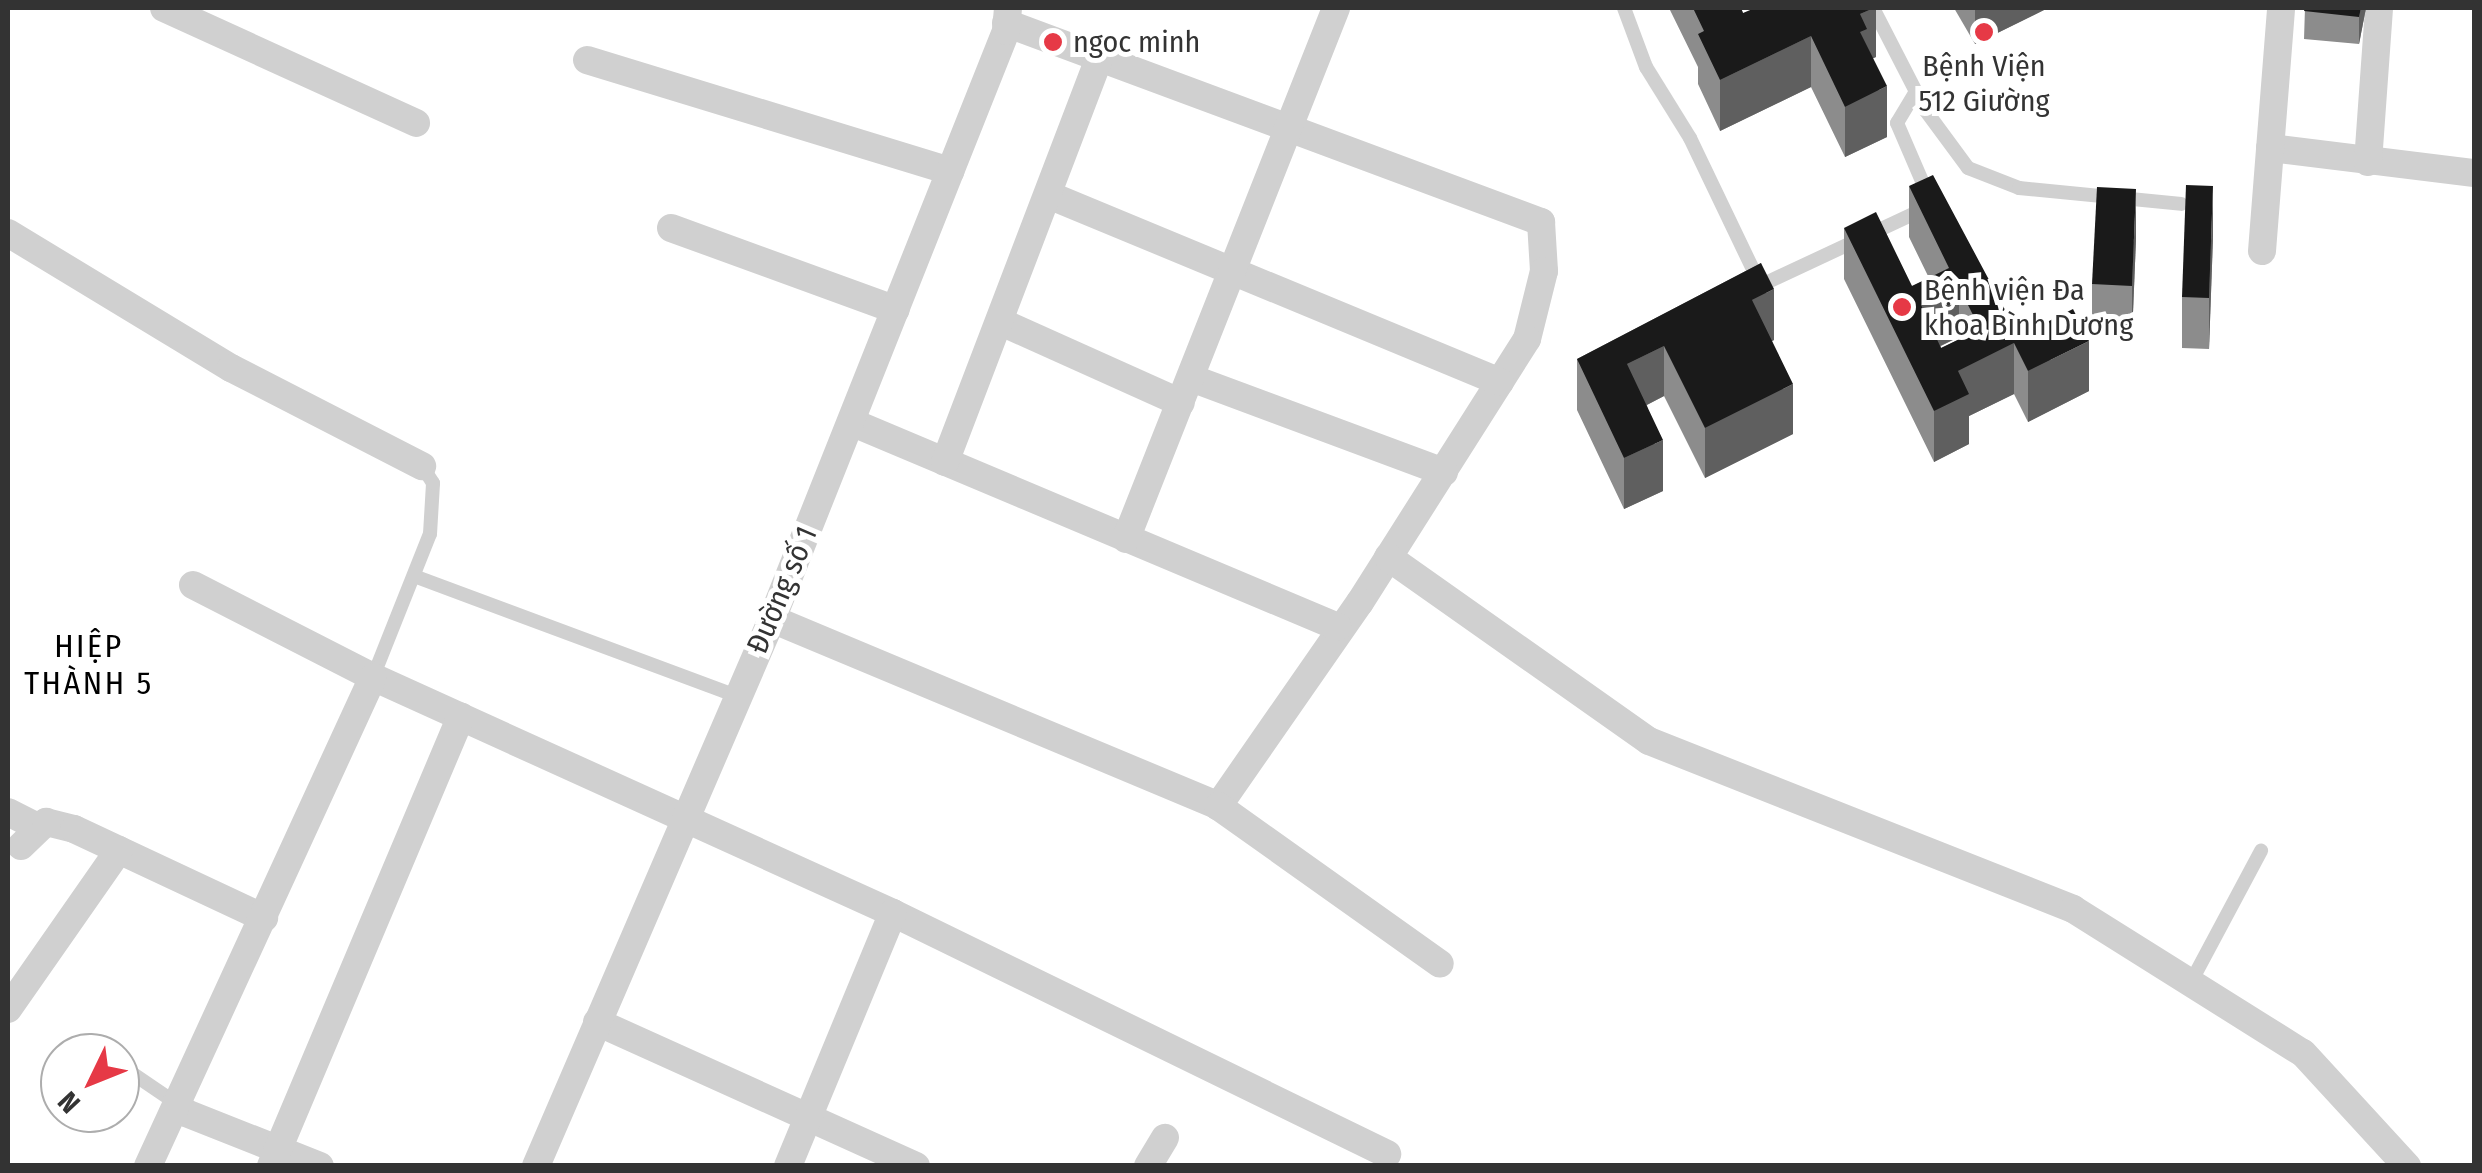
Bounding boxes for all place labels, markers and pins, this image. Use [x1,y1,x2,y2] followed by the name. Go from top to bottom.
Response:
[1973,21,1995,43] marker: Bệnh Viện 512 Giường
[1073,24,1200,60] place label: ngoc minh
[1042,31,1064,53] marker: ngoc minh
[1918,48,2050,118] place label: Bệnh Viện 512 Giường
[1924,272,2133,342] place label: Bệnh viện Đa khoa Bình Dương
[1889,294,1915,320] marker: Bệnh viện Đa khoa Bình Dương

